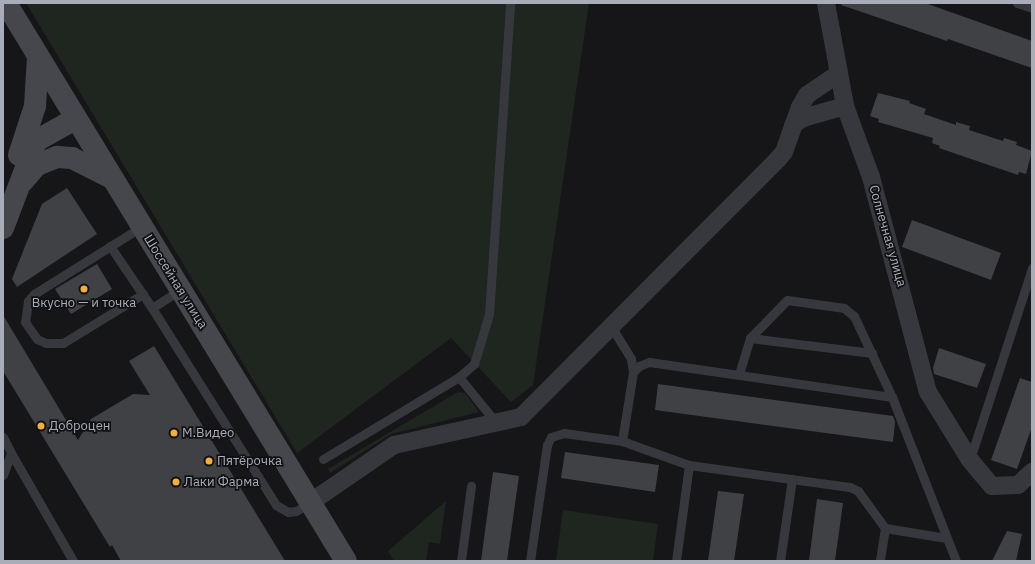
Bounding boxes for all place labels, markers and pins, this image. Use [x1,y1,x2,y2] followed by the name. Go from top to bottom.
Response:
[79,284,89,294] marker: Вкусно — и точка
[32,295,136,311] place label: Вкусно — и точка
[49,418,110,434] place label: Доброцен
[36,421,46,431] marker: Доброцен
[182,425,234,441] place label: М.Видео
[169,428,179,438] marker: М.Видео
[217,453,282,469] place label: Пятёрочка
[204,456,214,466] marker: Пятёрочка
[184,474,259,490] place label: Лаки Фарма
[171,477,181,487] marker: Лаки Фарма

